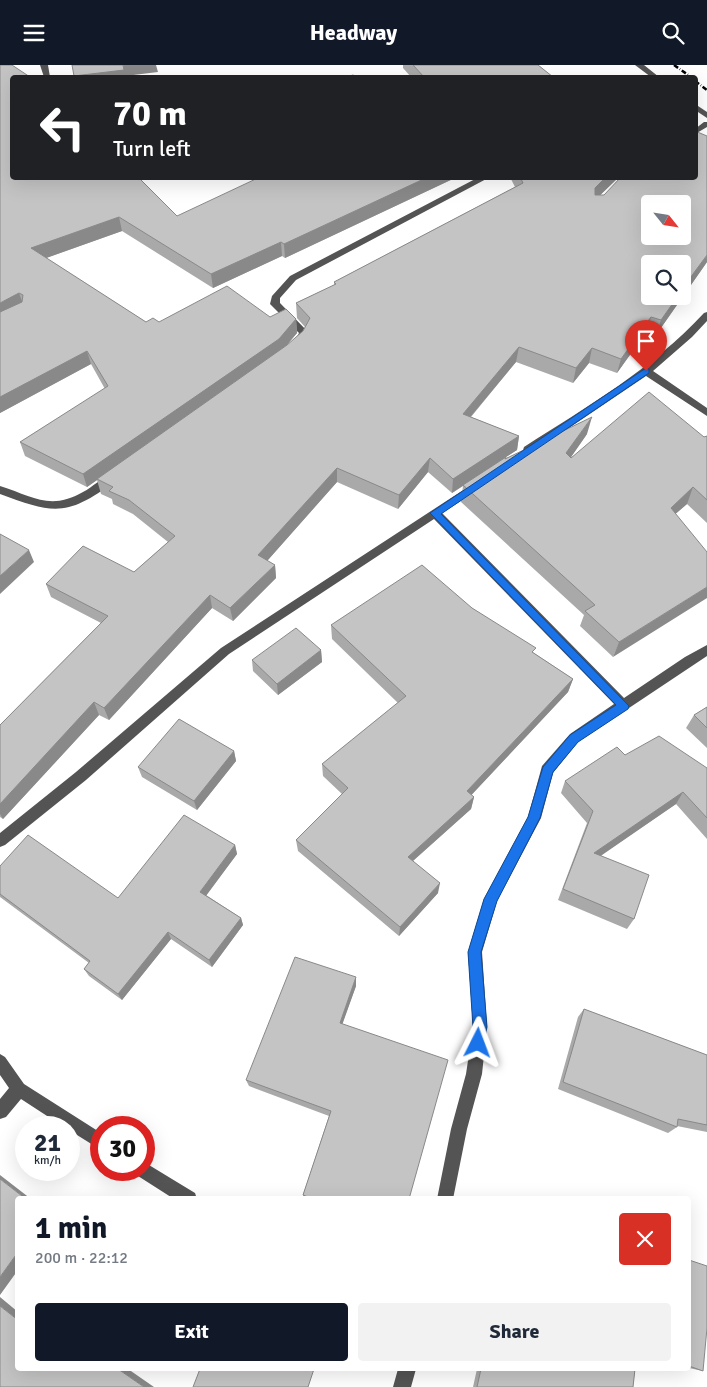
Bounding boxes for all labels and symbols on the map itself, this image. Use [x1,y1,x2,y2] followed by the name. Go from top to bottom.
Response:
[641,195,691,245] north arrow
[625,320,667,371] pin
[451,1016,503,1068] position arrow
[90,1116,155,1181] speed limit sign: 30

